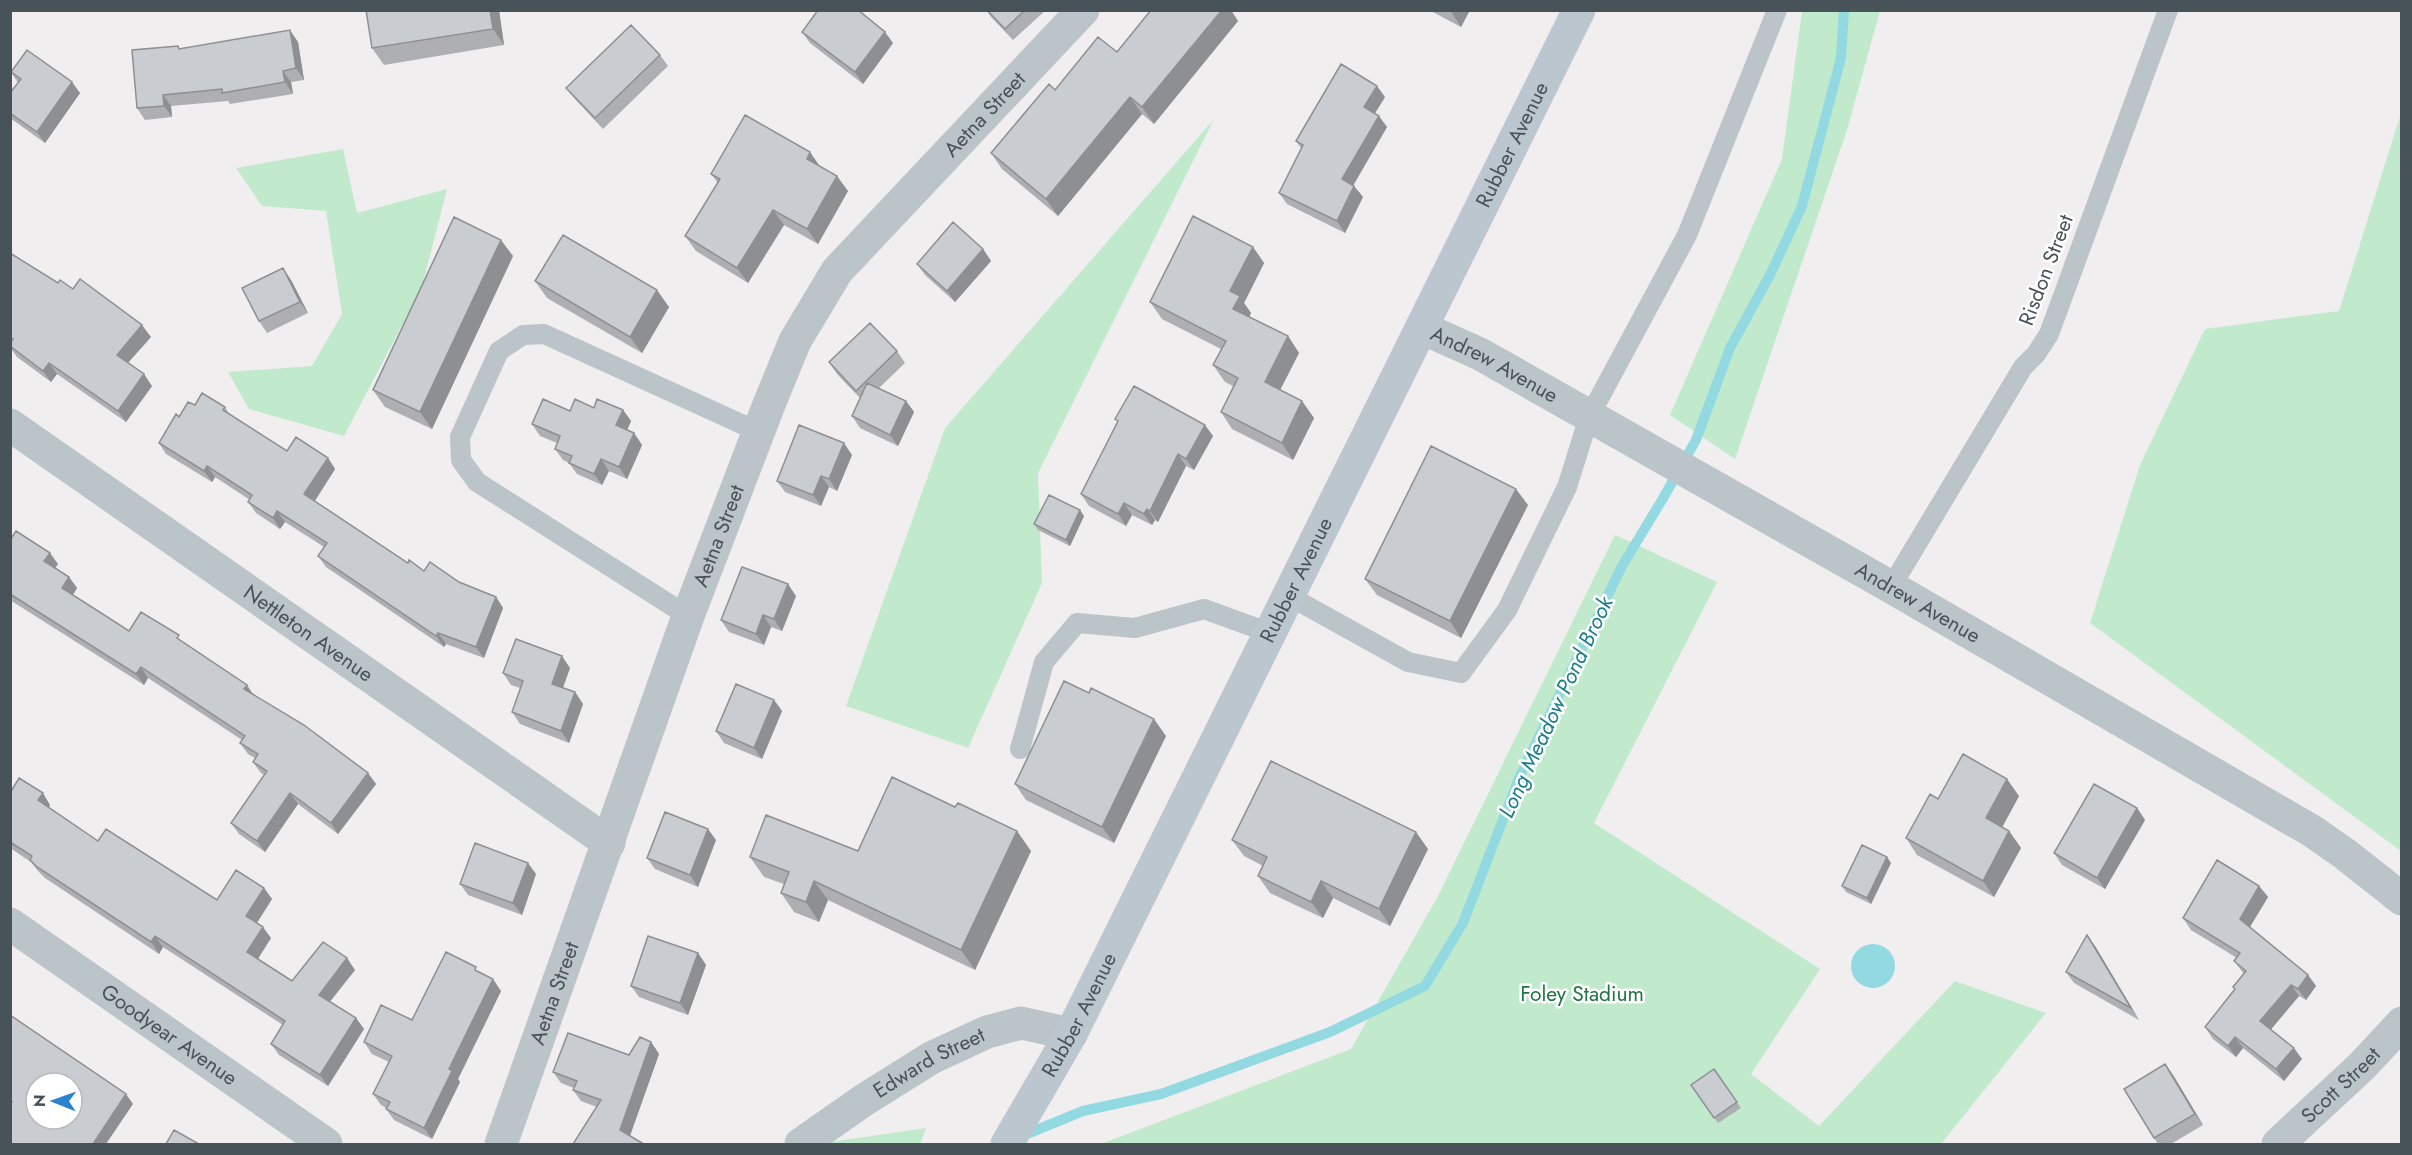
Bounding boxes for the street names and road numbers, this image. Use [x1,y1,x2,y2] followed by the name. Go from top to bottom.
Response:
[937,65,1032,164] street label: Aetna Street
[1468,77,1556,213] street label: Rubber Avenue
[2011,210,2081,330] street label: Risdon Street
[1426,319,1564,410] street label: Andrew Avenue
[685,480,752,591] street label: Aetna Street
[1252,512,1340,648] street label: Rubber Avenue
[1850,555,1986,651] street label: Andrew Avenue
[238,577,380,689] street label: Nettleton Avenue
[522,938,586,1049] street label: Aetna Street
[1034,947,1124,1083] street label: Rubber Avenue
[95,977,244,1093] street label: Goodyear Avenue
[867,1020,990,1106] street label: Edward Street
[2294,1040,2387,1130] street label: Scott Street

